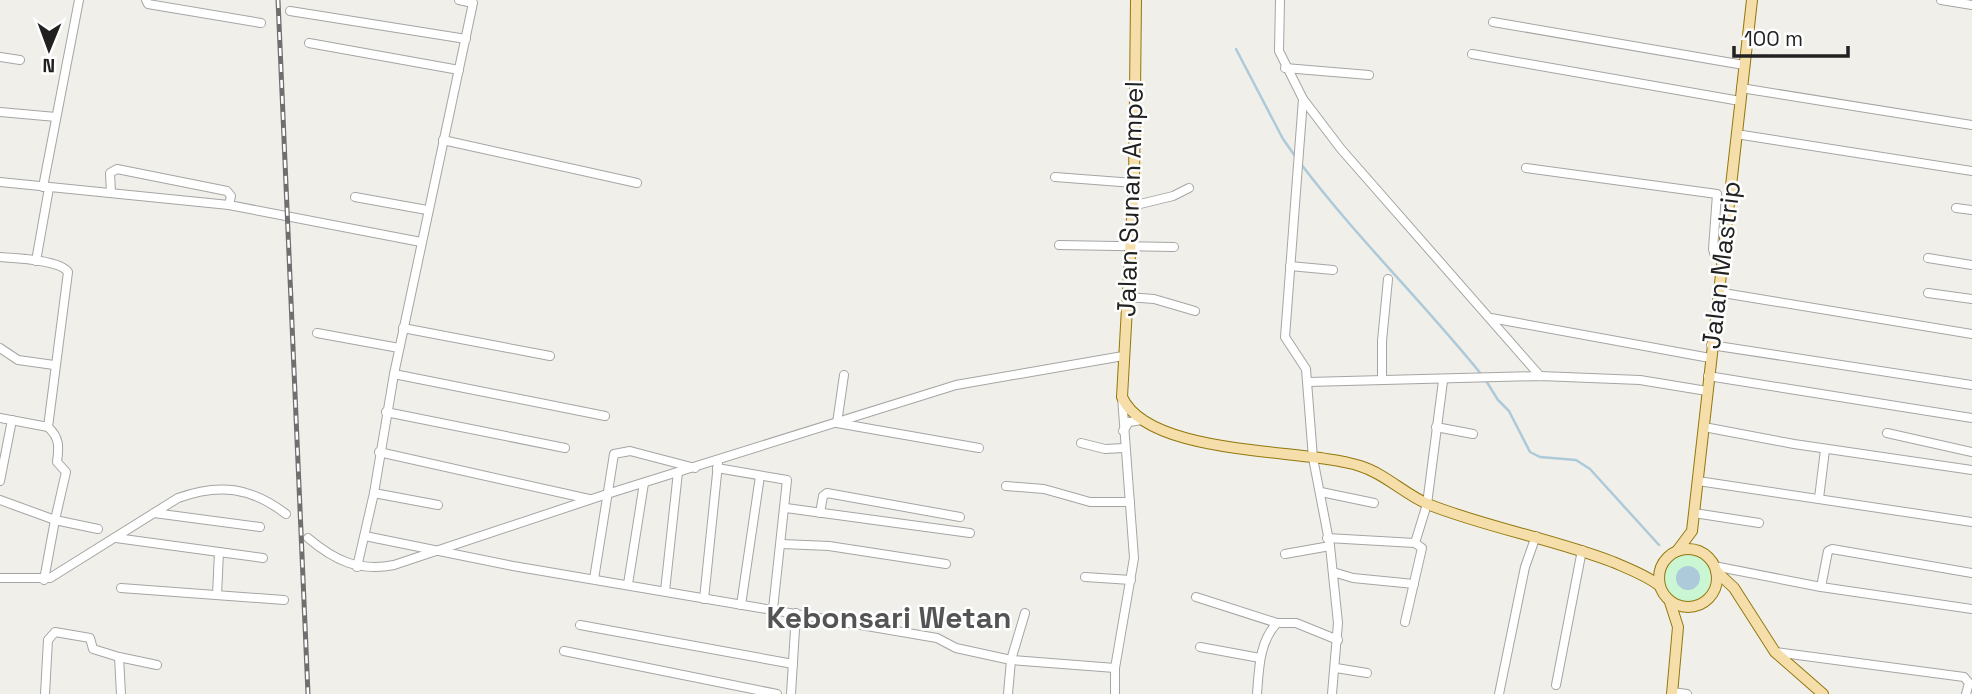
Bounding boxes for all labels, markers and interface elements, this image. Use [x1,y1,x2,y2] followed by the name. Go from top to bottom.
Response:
[14,14,84,84] north arrow
[1734,14,1848,58] scale bar
[1744,25,1803,52] text: 100 m
[42,53,55,78] text: N
[1109,81,1151,317] street label: Jalan Sunan Ampel
[1694,179,1748,351] street label: Jalan Mastrip
[767,598,1011,637] district label: Kebonsari Wetan

